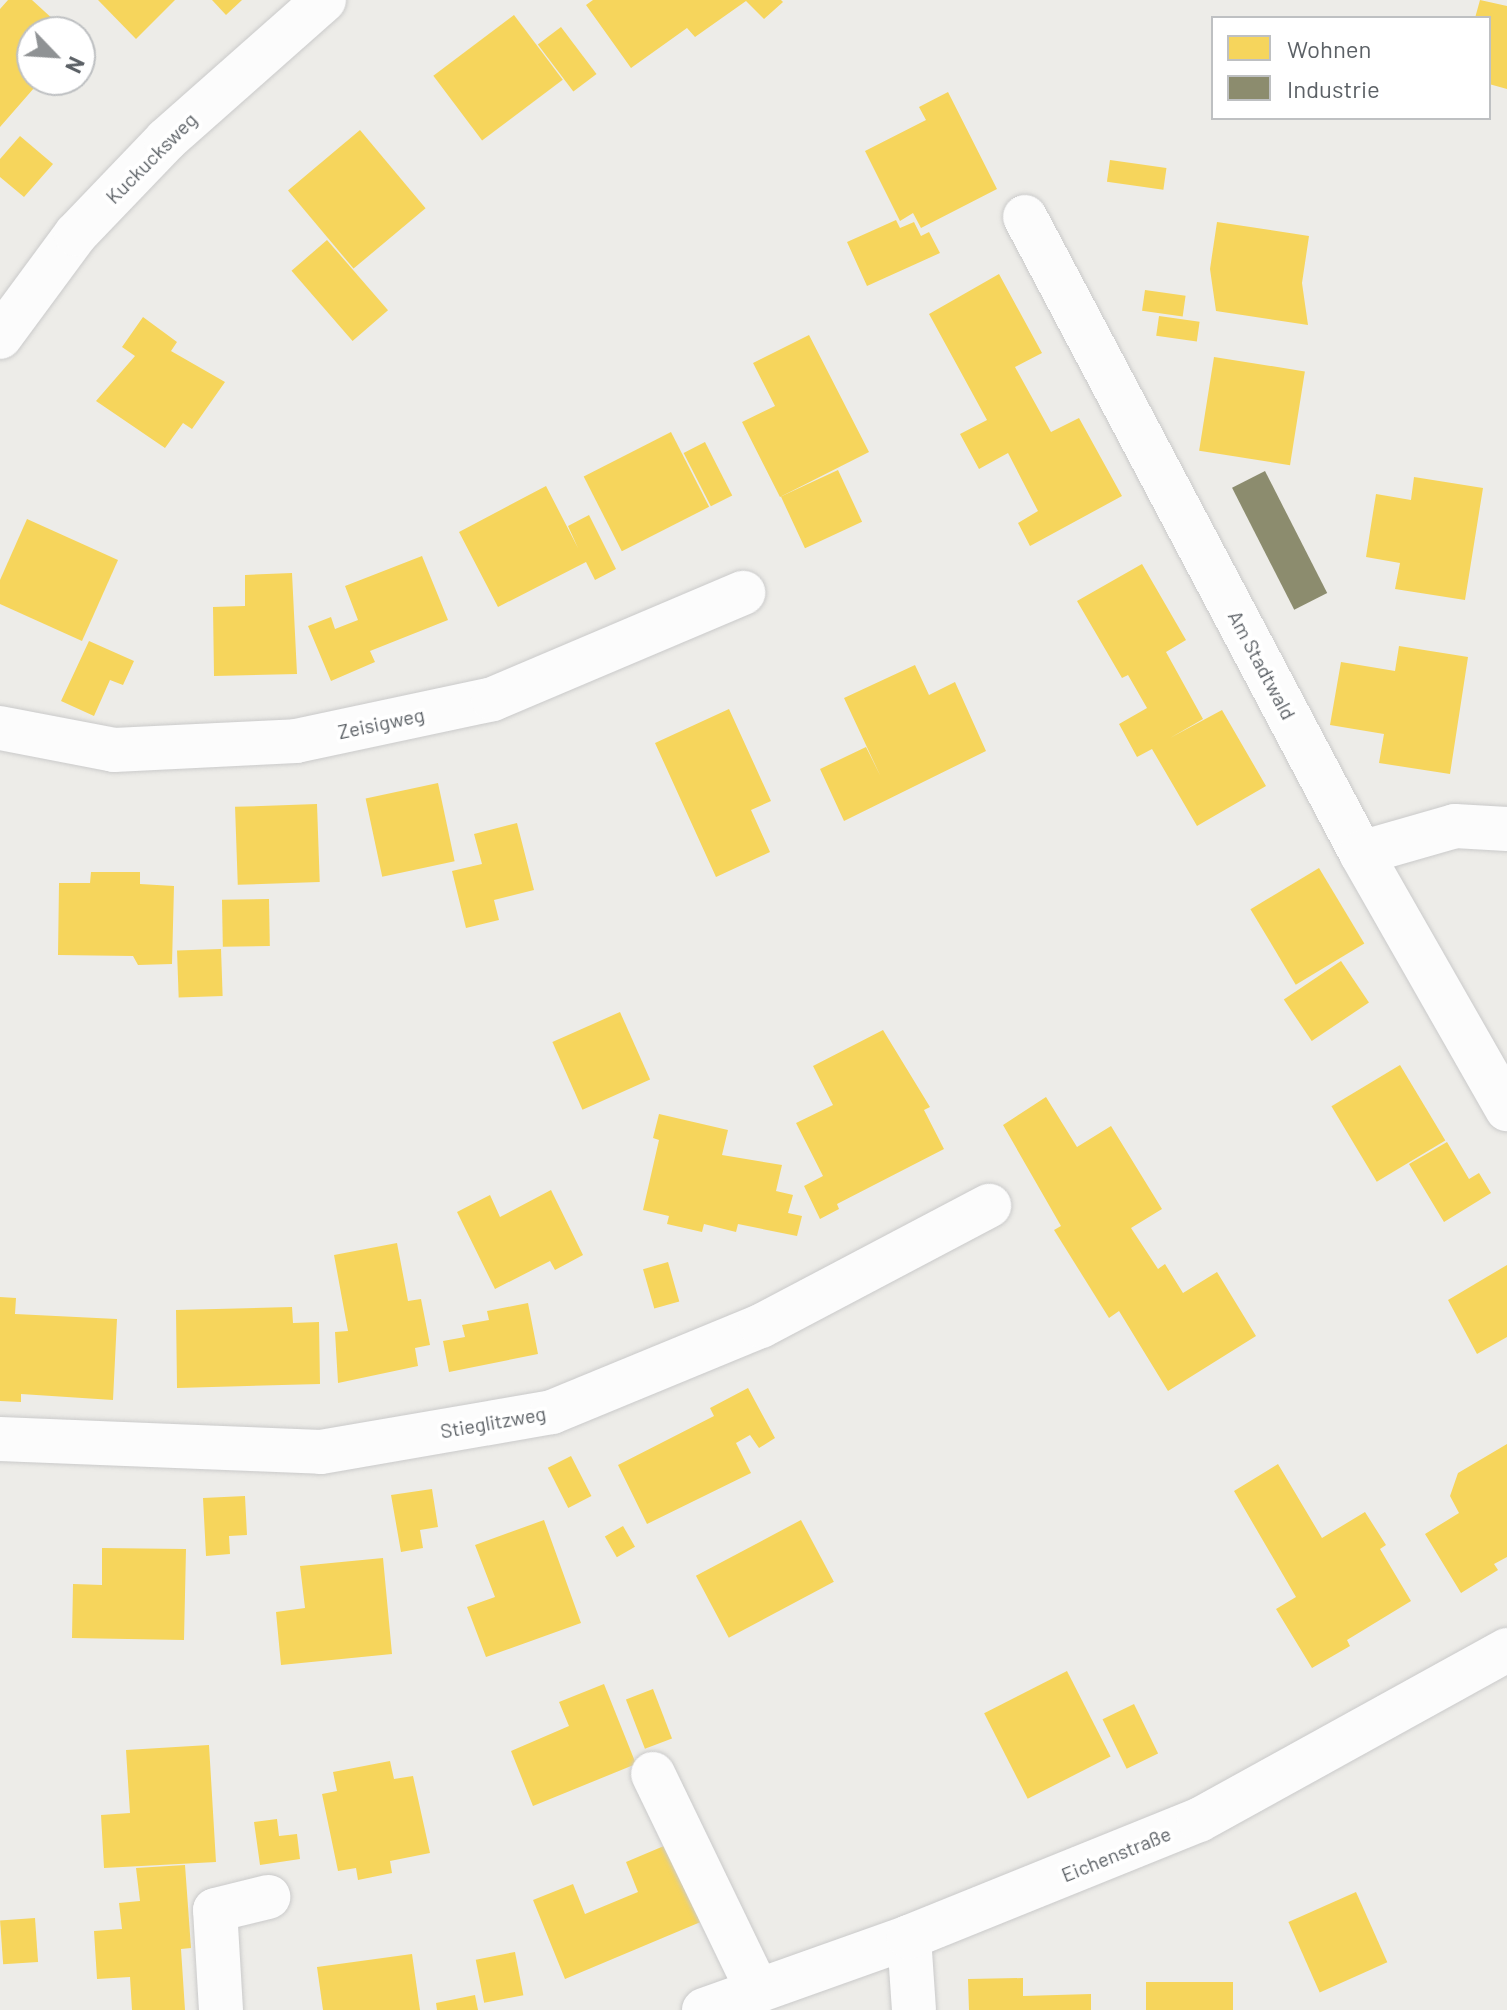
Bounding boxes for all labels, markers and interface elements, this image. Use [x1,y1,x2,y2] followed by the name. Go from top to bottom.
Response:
[16,16,96,96] north arrow
[1211,16,1491,120] legend
[1287,34,1371,63] text: Wohnen
[61,53,91,77] text: N
[1287,74,1380,103] text: Industrie
[100,107,202,209] street label: Kuckucksweg
[1223,606,1301,724] street label: Am Stadtwald
[336,702,426,744] street label: Zeisigweg
[438,1401,548,1443] street label: Stieglitzweg
[1058,1821,1174,1887] street label: Eichenstraße

